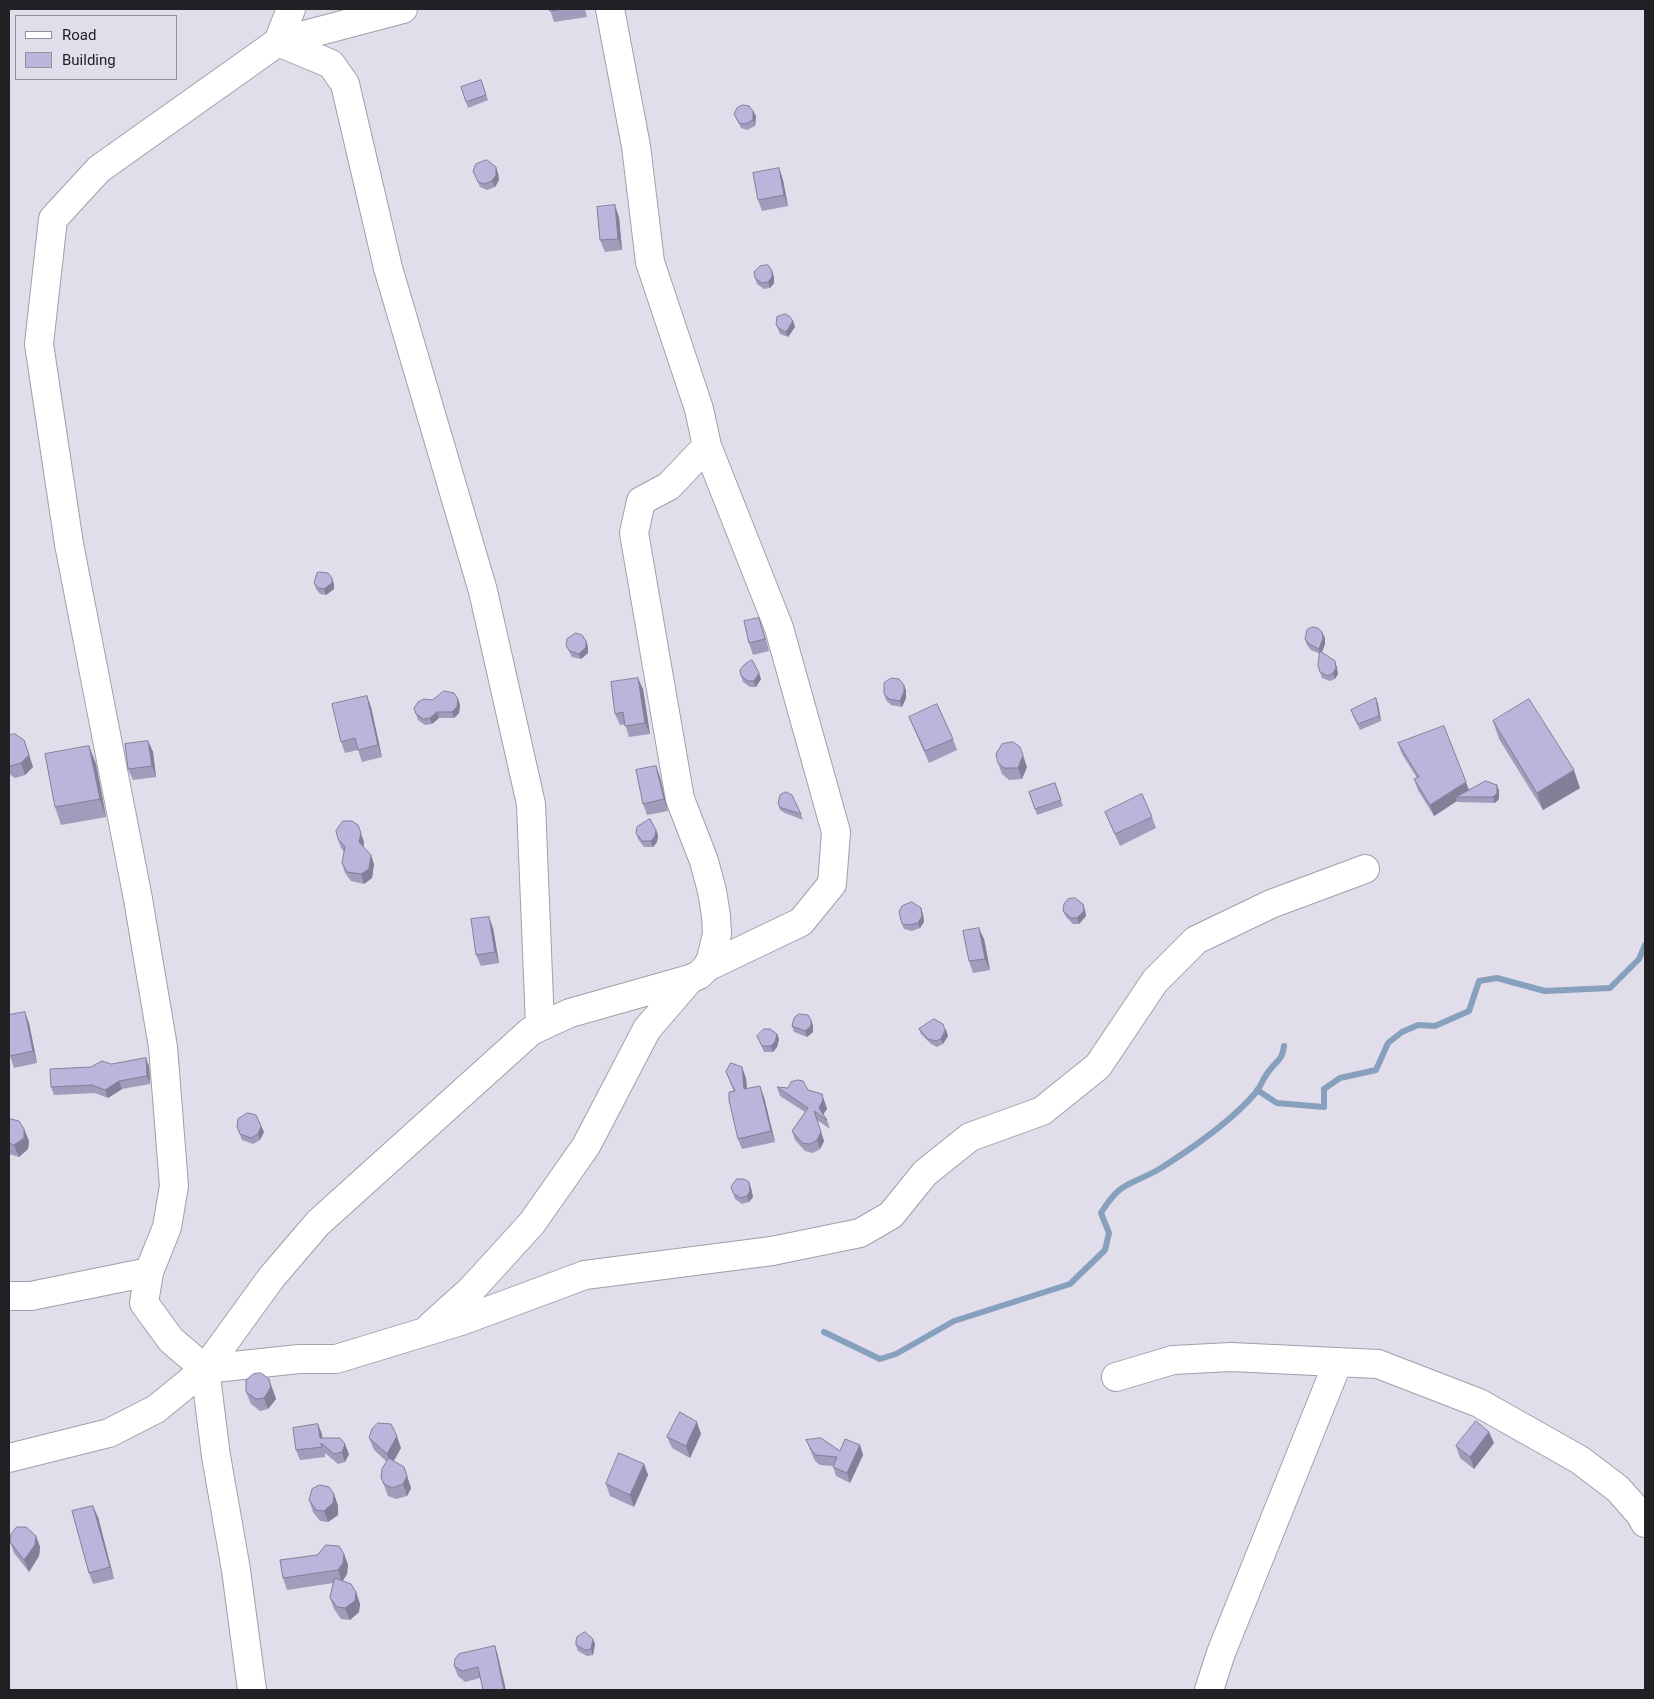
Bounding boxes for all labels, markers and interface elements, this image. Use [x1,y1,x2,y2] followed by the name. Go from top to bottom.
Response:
[15,15,178,80] legend
[62,26,96,44] text: Road
[62,51,116,69] text: Building

